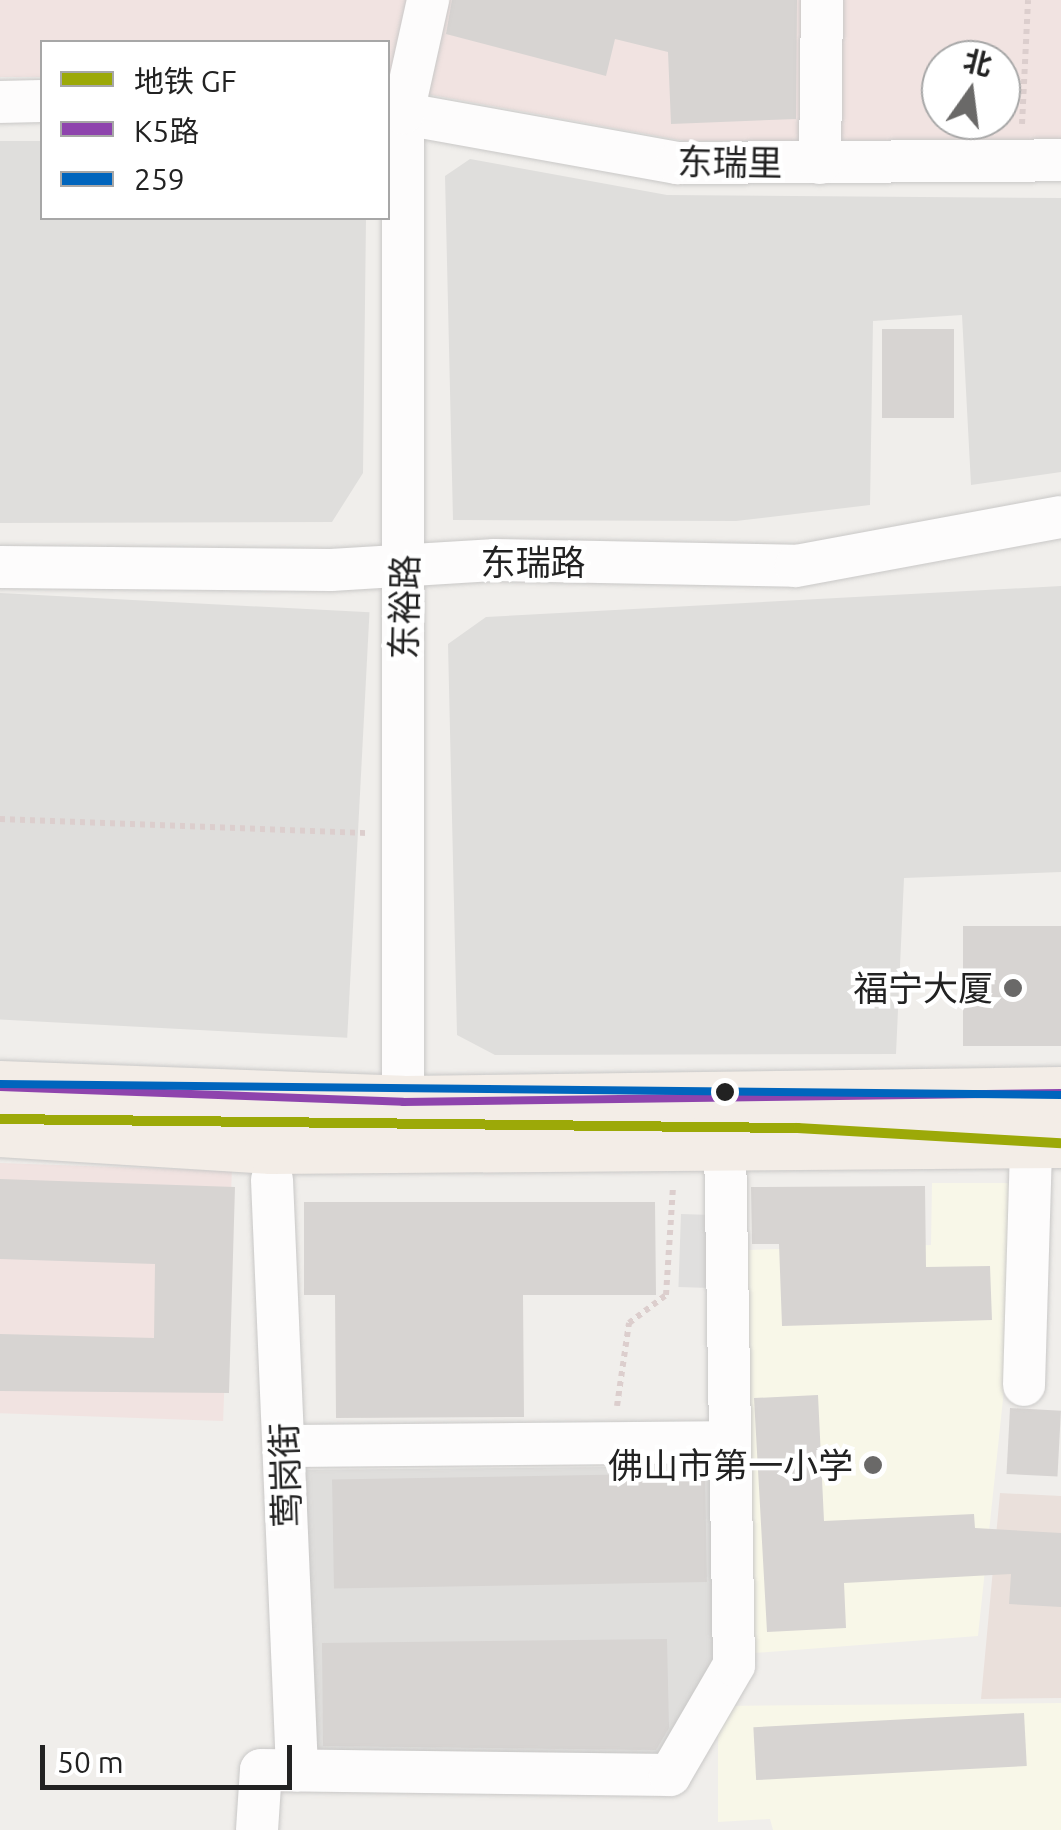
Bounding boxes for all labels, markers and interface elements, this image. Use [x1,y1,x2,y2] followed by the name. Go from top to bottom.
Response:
[40,40,390,220] legend
[921,40,1021,140] north arrow
[961,44,995,81] text: 北
[134,64,237,98] text: 地铁 GF
[134,114,199,148] text: K5路
[677,140,783,184] street label: 东瑞里
[134,162,185,196] text: 259
[481,541,585,583] street label: 东瑞路
[382,554,426,660] street label: 东裕路
[853,967,993,1009] place label: 福宁大厦
[1002,977,1024,999] marker: 福宁大厦
[715,1082,735,1102] unlabelled marker
[262,1422,308,1528] street label: 莺岗街
[608,1444,853,1486] place label: 佛山市第一小学
[862,1454,884,1476] marker: 佛山市第一小学
[45,1725,298,1787] scale bar
[57,1745,124,1779] text: 50 m

